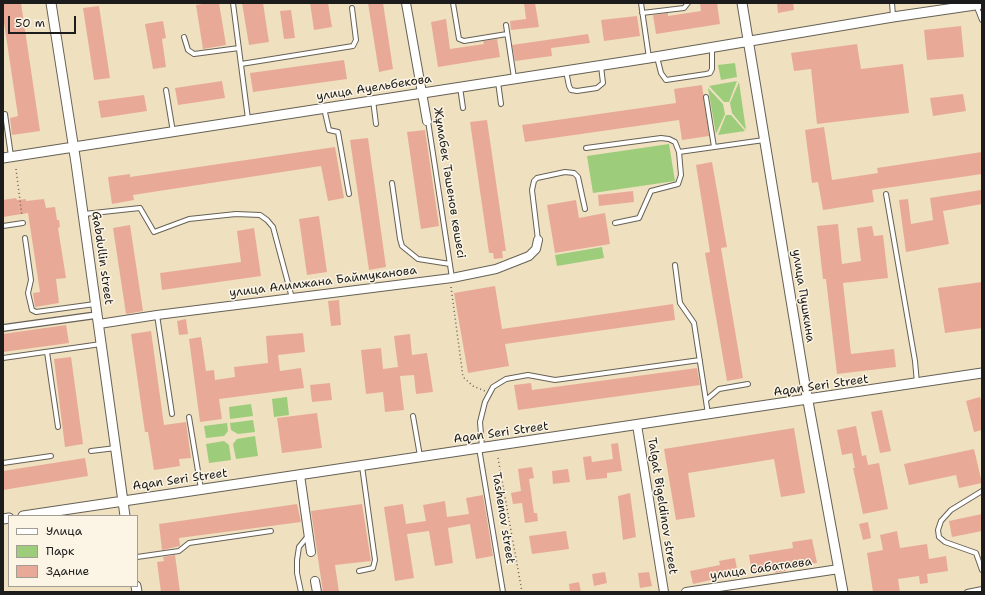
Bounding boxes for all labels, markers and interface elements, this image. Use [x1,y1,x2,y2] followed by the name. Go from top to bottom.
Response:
[10,8,78,34] scale bar
[15,15,45,31] text: 50 m
[315,72,433,104] street label: улица Ауельбекова
[430,106,468,260] street label: Жұмабек Тәшенов көшесі
[88,210,116,306] street label: Gabdullin street
[789,248,817,344] street label: улица Пушкина
[228,263,418,301] street label: улица Алимжана Баймуканова
[773,372,869,400] street label: Aqan Seri Street
[453,419,549,447] street label: Aqan Seri Street
[644,436,680,576] street label: Talgat Bigeldinov street
[132,466,228,494] street label: Aqan Seri Street
[489,471,517,565] street label: Tashenov street
[8,515,138,587] legend
[46,523,82,539] text: Улица
[46,543,74,559] text: Парк
[709,555,813,583] street label: улица Сабатаева
[46,563,89,579] text: Здание

